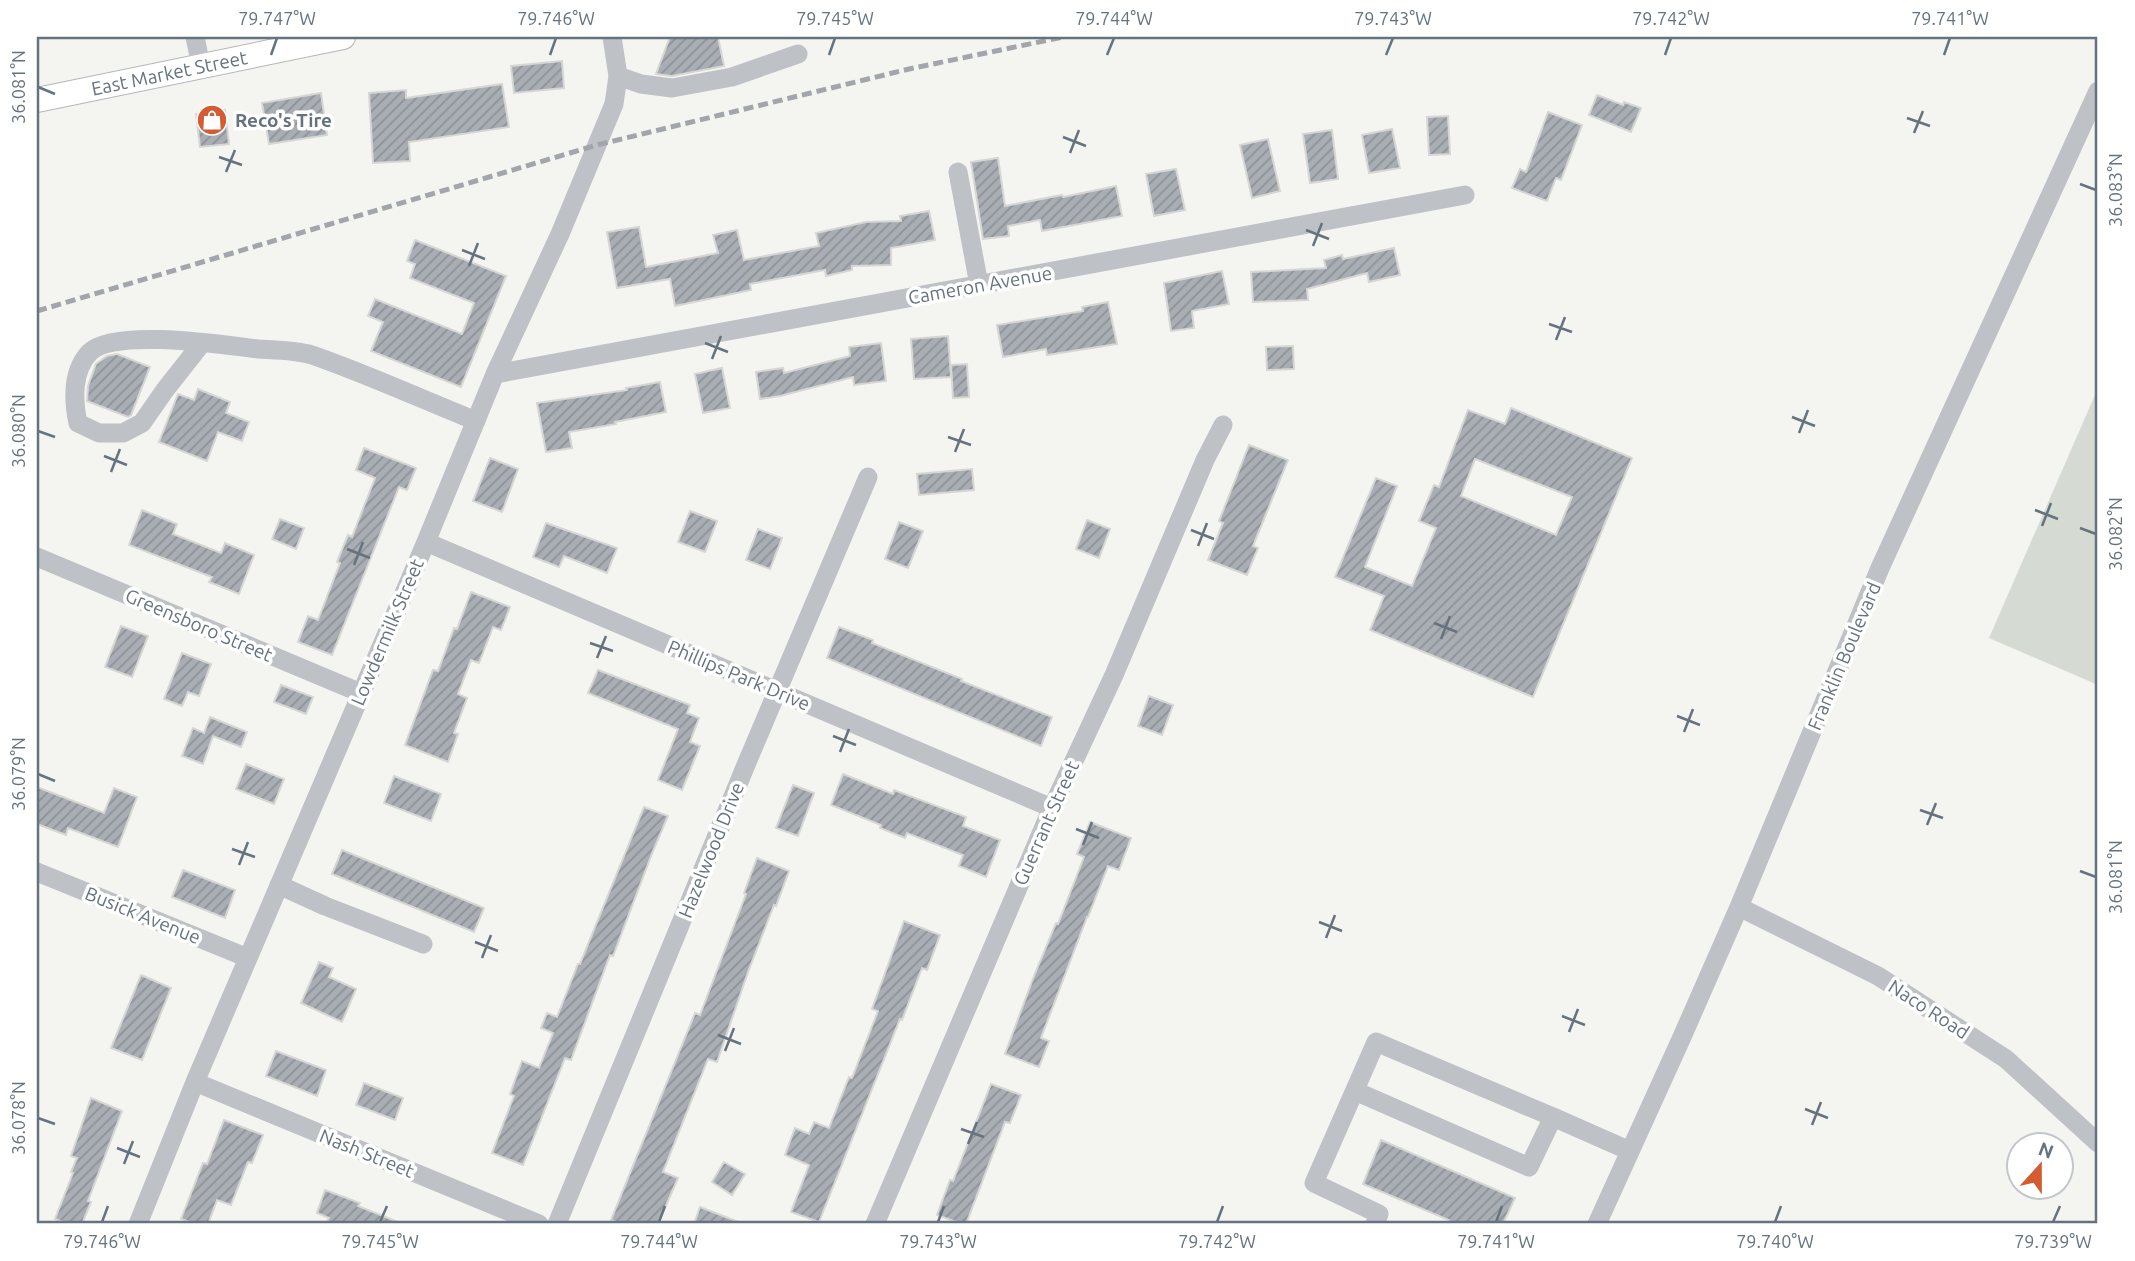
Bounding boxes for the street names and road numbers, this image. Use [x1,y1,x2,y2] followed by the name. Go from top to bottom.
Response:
[89,46,250,100] street label: East Market Street
[906,262,1054,308] street label: Cameron Avenue
[346,555,428,709] street label: Lowdermilk Street
[1803,579,1885,733] street label: Franklin Boulevard
[122,584,276,666] street label: Greensboro Street
[665,635,813,715] street label: Phillips Park Drive
[1009,757,1083,889] street label: Guerrant Street
[674,779,748,921] street label: Hazelwood Drive
[82,882,204,948] street label: Busick Avenue
[1885,975,1973,1043] street label: Naco Road
[317,1124,418,1182] street label: Nash Street

